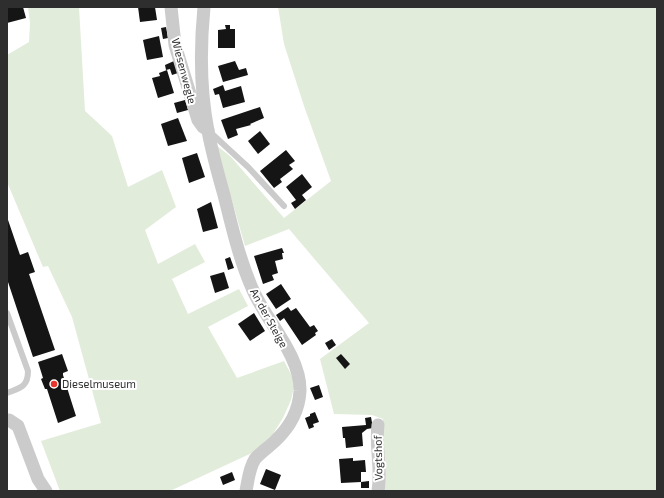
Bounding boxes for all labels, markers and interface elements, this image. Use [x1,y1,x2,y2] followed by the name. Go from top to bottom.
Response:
[170,37,199,105] street label: Wiesenwegle
[248,286,291,350] street label: An der Steige
[62,377,136,390] place label: Dieselmuseum
[49,379,59,389] marker: Dieselmuseum
[371,434,384,481] street label: Vogtshof

